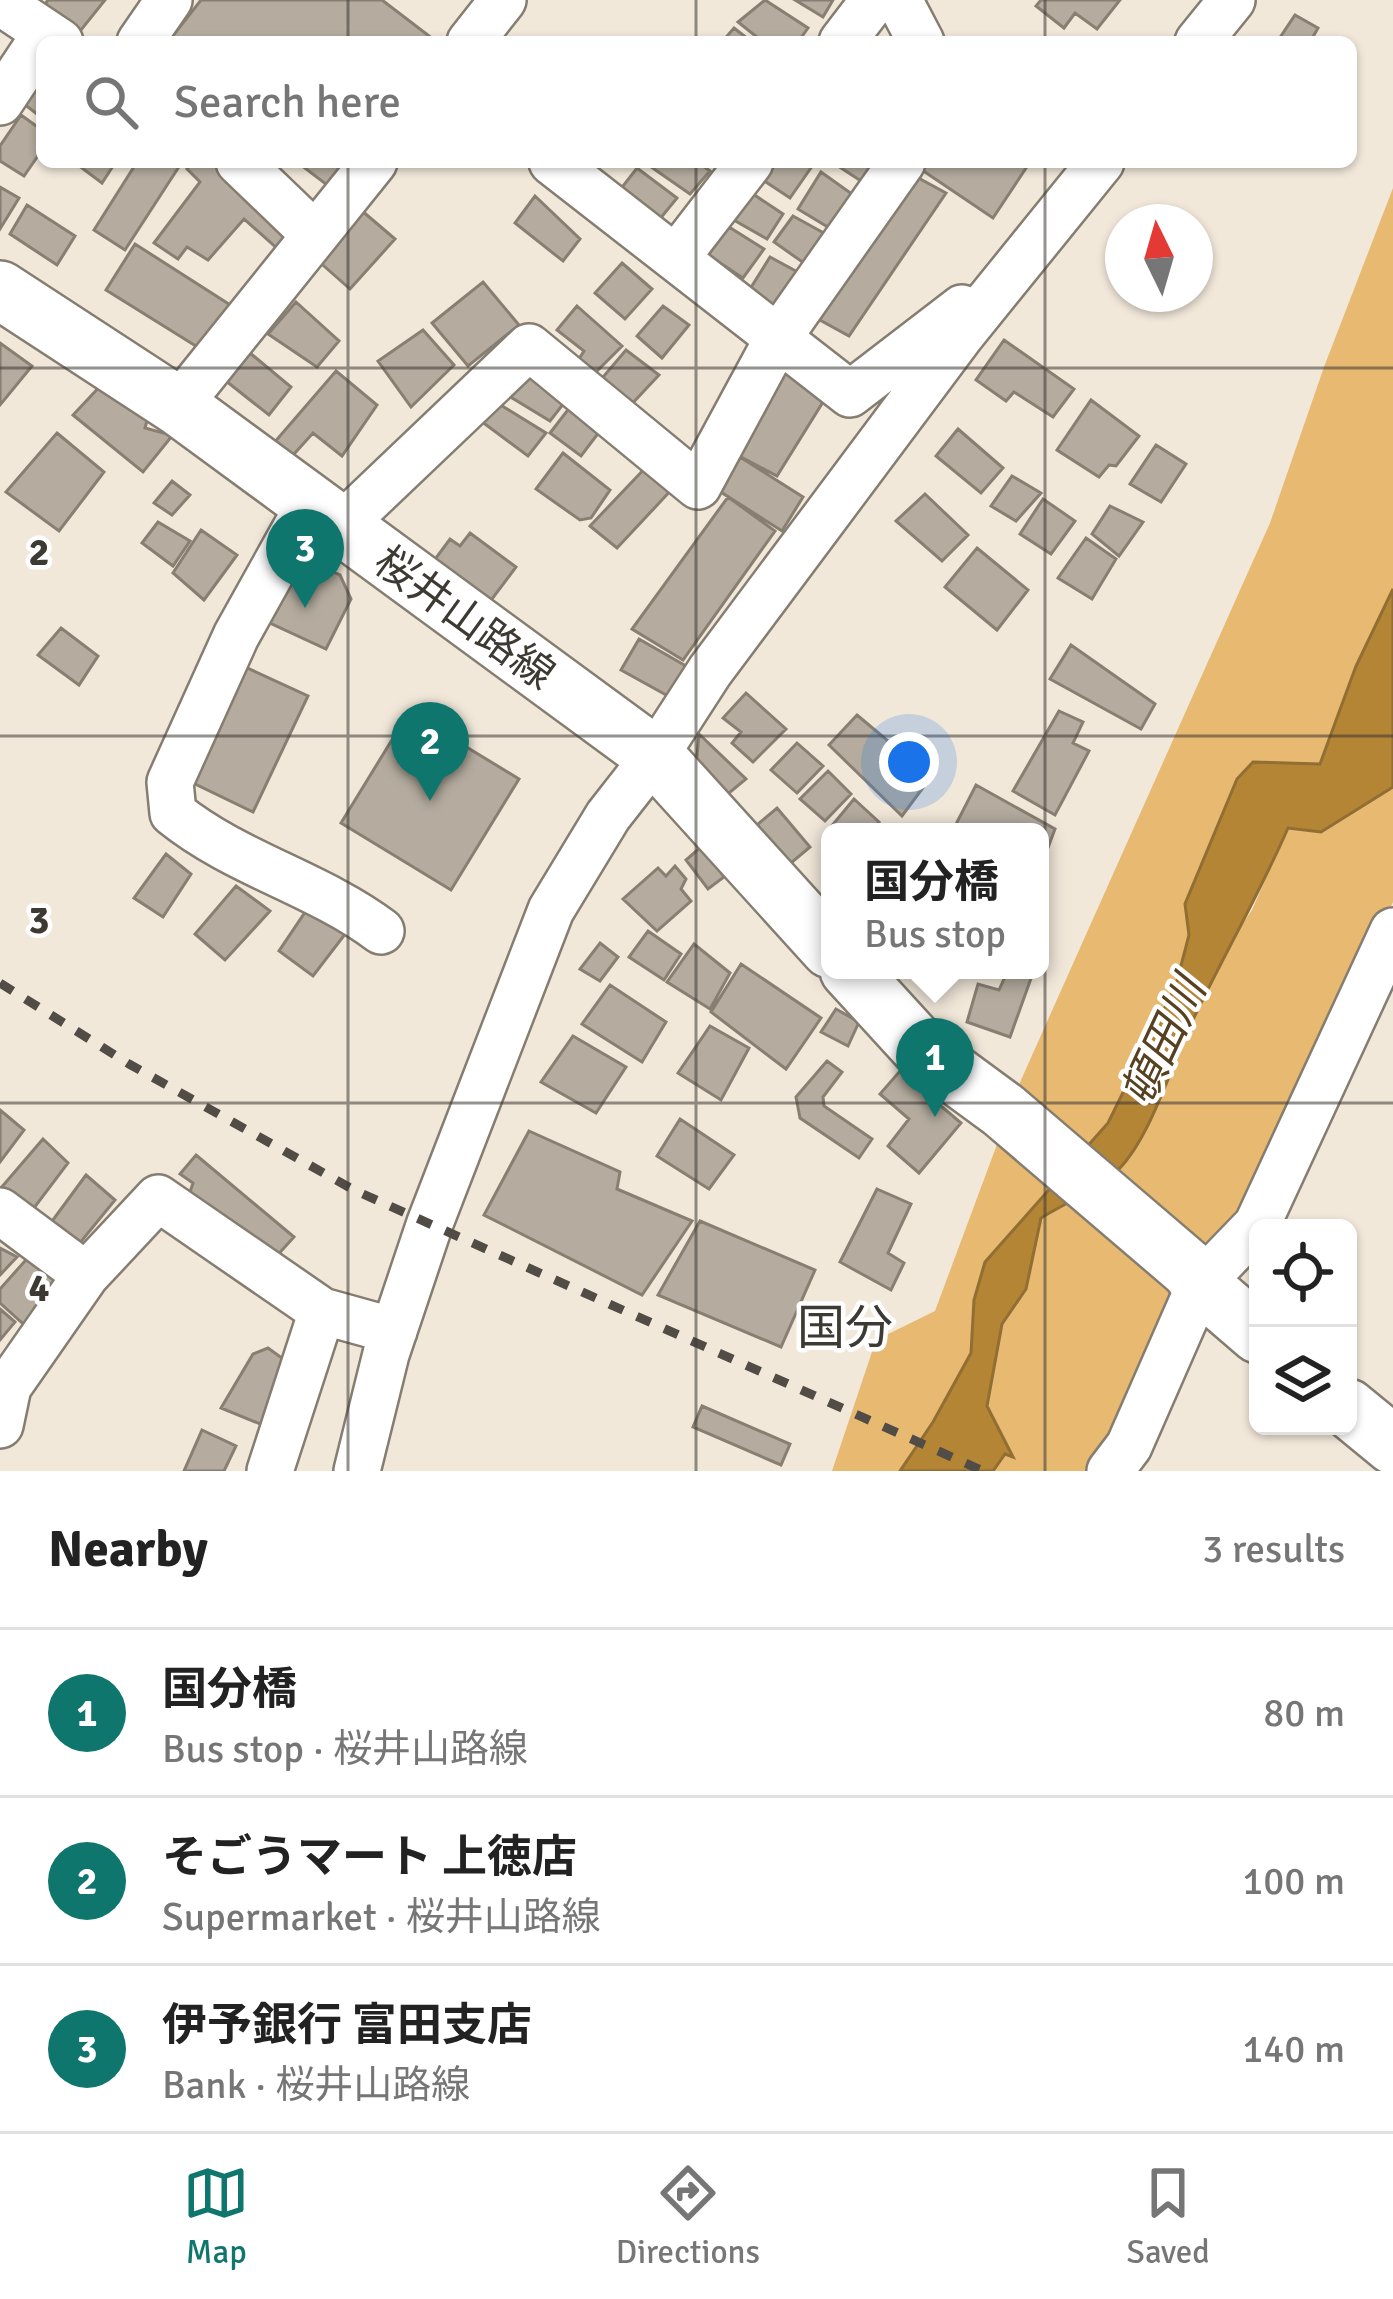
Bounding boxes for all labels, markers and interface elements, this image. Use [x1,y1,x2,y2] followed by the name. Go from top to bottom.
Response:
[36,36,1357,168] search box
[78,69,144,135] icon: search
[174,75,401,130] text: Search here
[1105,204,1213,312] north arrow
[266,509,344,608] pin: 3
[28,528,50,576] text: 2
[364,536,564,701] street label: 桜井山路線
[391,702,469,801] pin: 2
[879,732,939,792] your location
[821,823,1049,979] popup
[864,855,999,910] text: 国分橋
[28,896,50,944] text: 3
[864,910,1006,958] text: Bus stop
[1111,965,1219,1114] water label: 頓田川
[896,1018,974,1117] pin: 1
[1249,1219,1357,1435] map controls
[1249,1219,1357,1327] button: locate
[28,1264,50,1312] text: 4
[797,1299,893,1358] district label: 国分
[1249,1327,1357,1435] button: layers
[48,1518,208,1581] text: Nearby
[1202,1525,1345,1573] text: 3 results
[162,1662,297,1717] text: 国分橋
[76,1689,98,1737] text: 1
[1263,1689,1345,1737] text: 80 m
[162,1725,528,1773] text: Bus stop · 桜井山路線
[162,1830,577,1885] text: そごうマート 上徳店
[76,1857,98,1905] text: 2
[1242,1857,1345,1905] text: 100 m
[162,1893,601,1941] text: Supermarket · 桜井山路線
[162,1998,532,2053] text: 伊予銀行 富田支店
[76,2025,98,2073] text: 3
[1242,2025,1345,2073] text: 140 m
[162,2061,470,2109] text: Bank · 桜井山路線
[183,2160,249,2273] tab: Map
[616,2160,760,2273] tab: Directions
[1127,2160,1210,2273] tab: Saved

